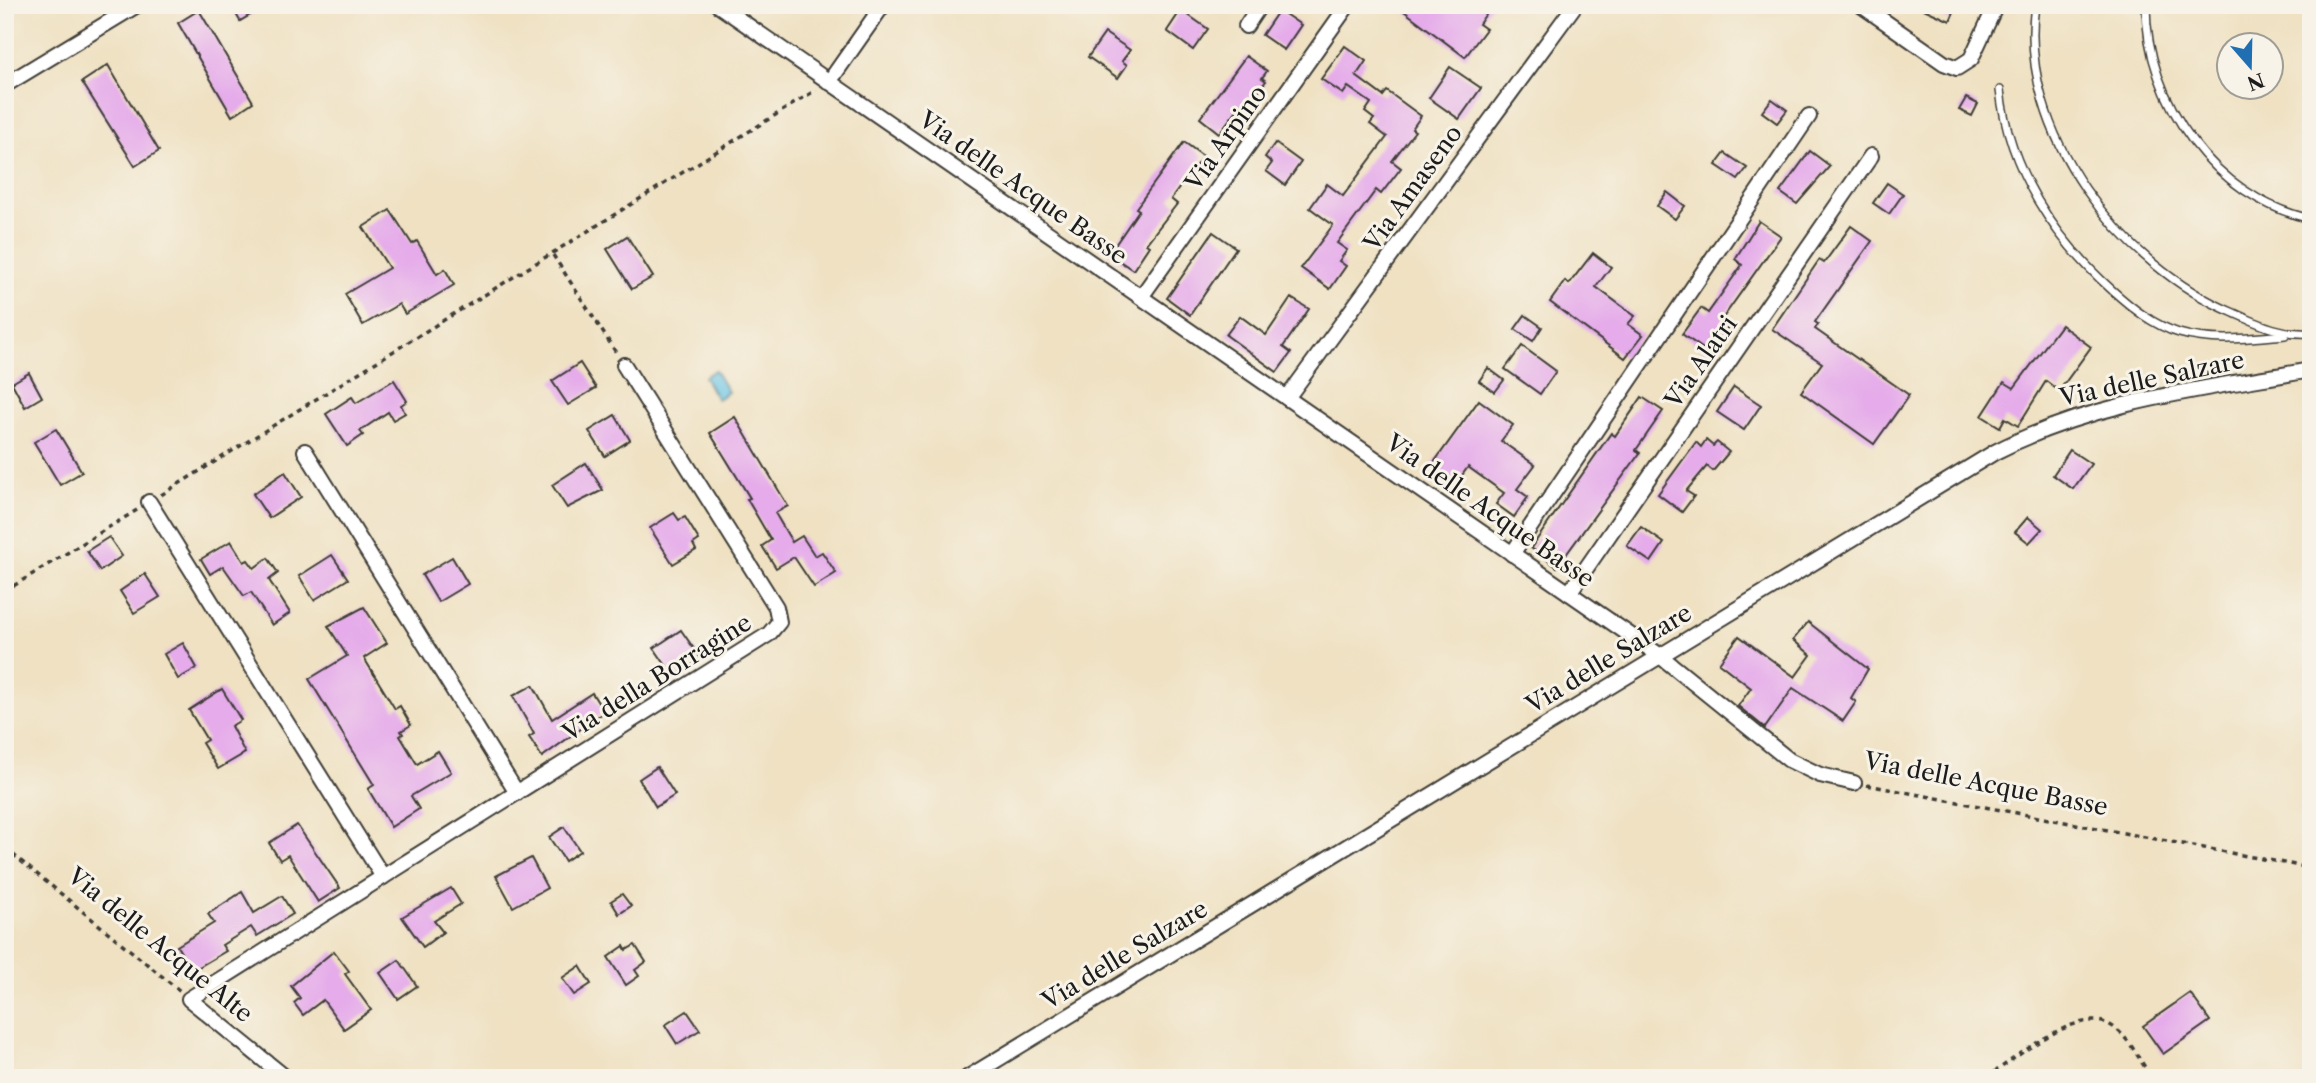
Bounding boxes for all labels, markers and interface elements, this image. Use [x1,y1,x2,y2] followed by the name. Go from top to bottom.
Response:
[2214,32,2284,102] north arrow
[2244,68,2267,95] text: N
[1178,79,1272,197] street label: Via Arpino
[913,104,1133,270] street label: Via delle Acque Basse
[1357,119,1468,257] street label: Via Amaseno
[1658,310,1743,414] street label: Via Alatri
[2056,345,2247,412] street label: Via delle Salzare
[1380,427,1600,593] street label: Via delle Acque Basse
[1520,598,1697,720] street label: Via delle Salzare
[556,608,756,748] street label: Via della Borragine
[1861,745,2110,821] street label: Via delle Acque Basse
[61,860,259,1028] street label: Via delle Acque Alte
[1036,894,1213,1016] street label: Via delle Salzare

